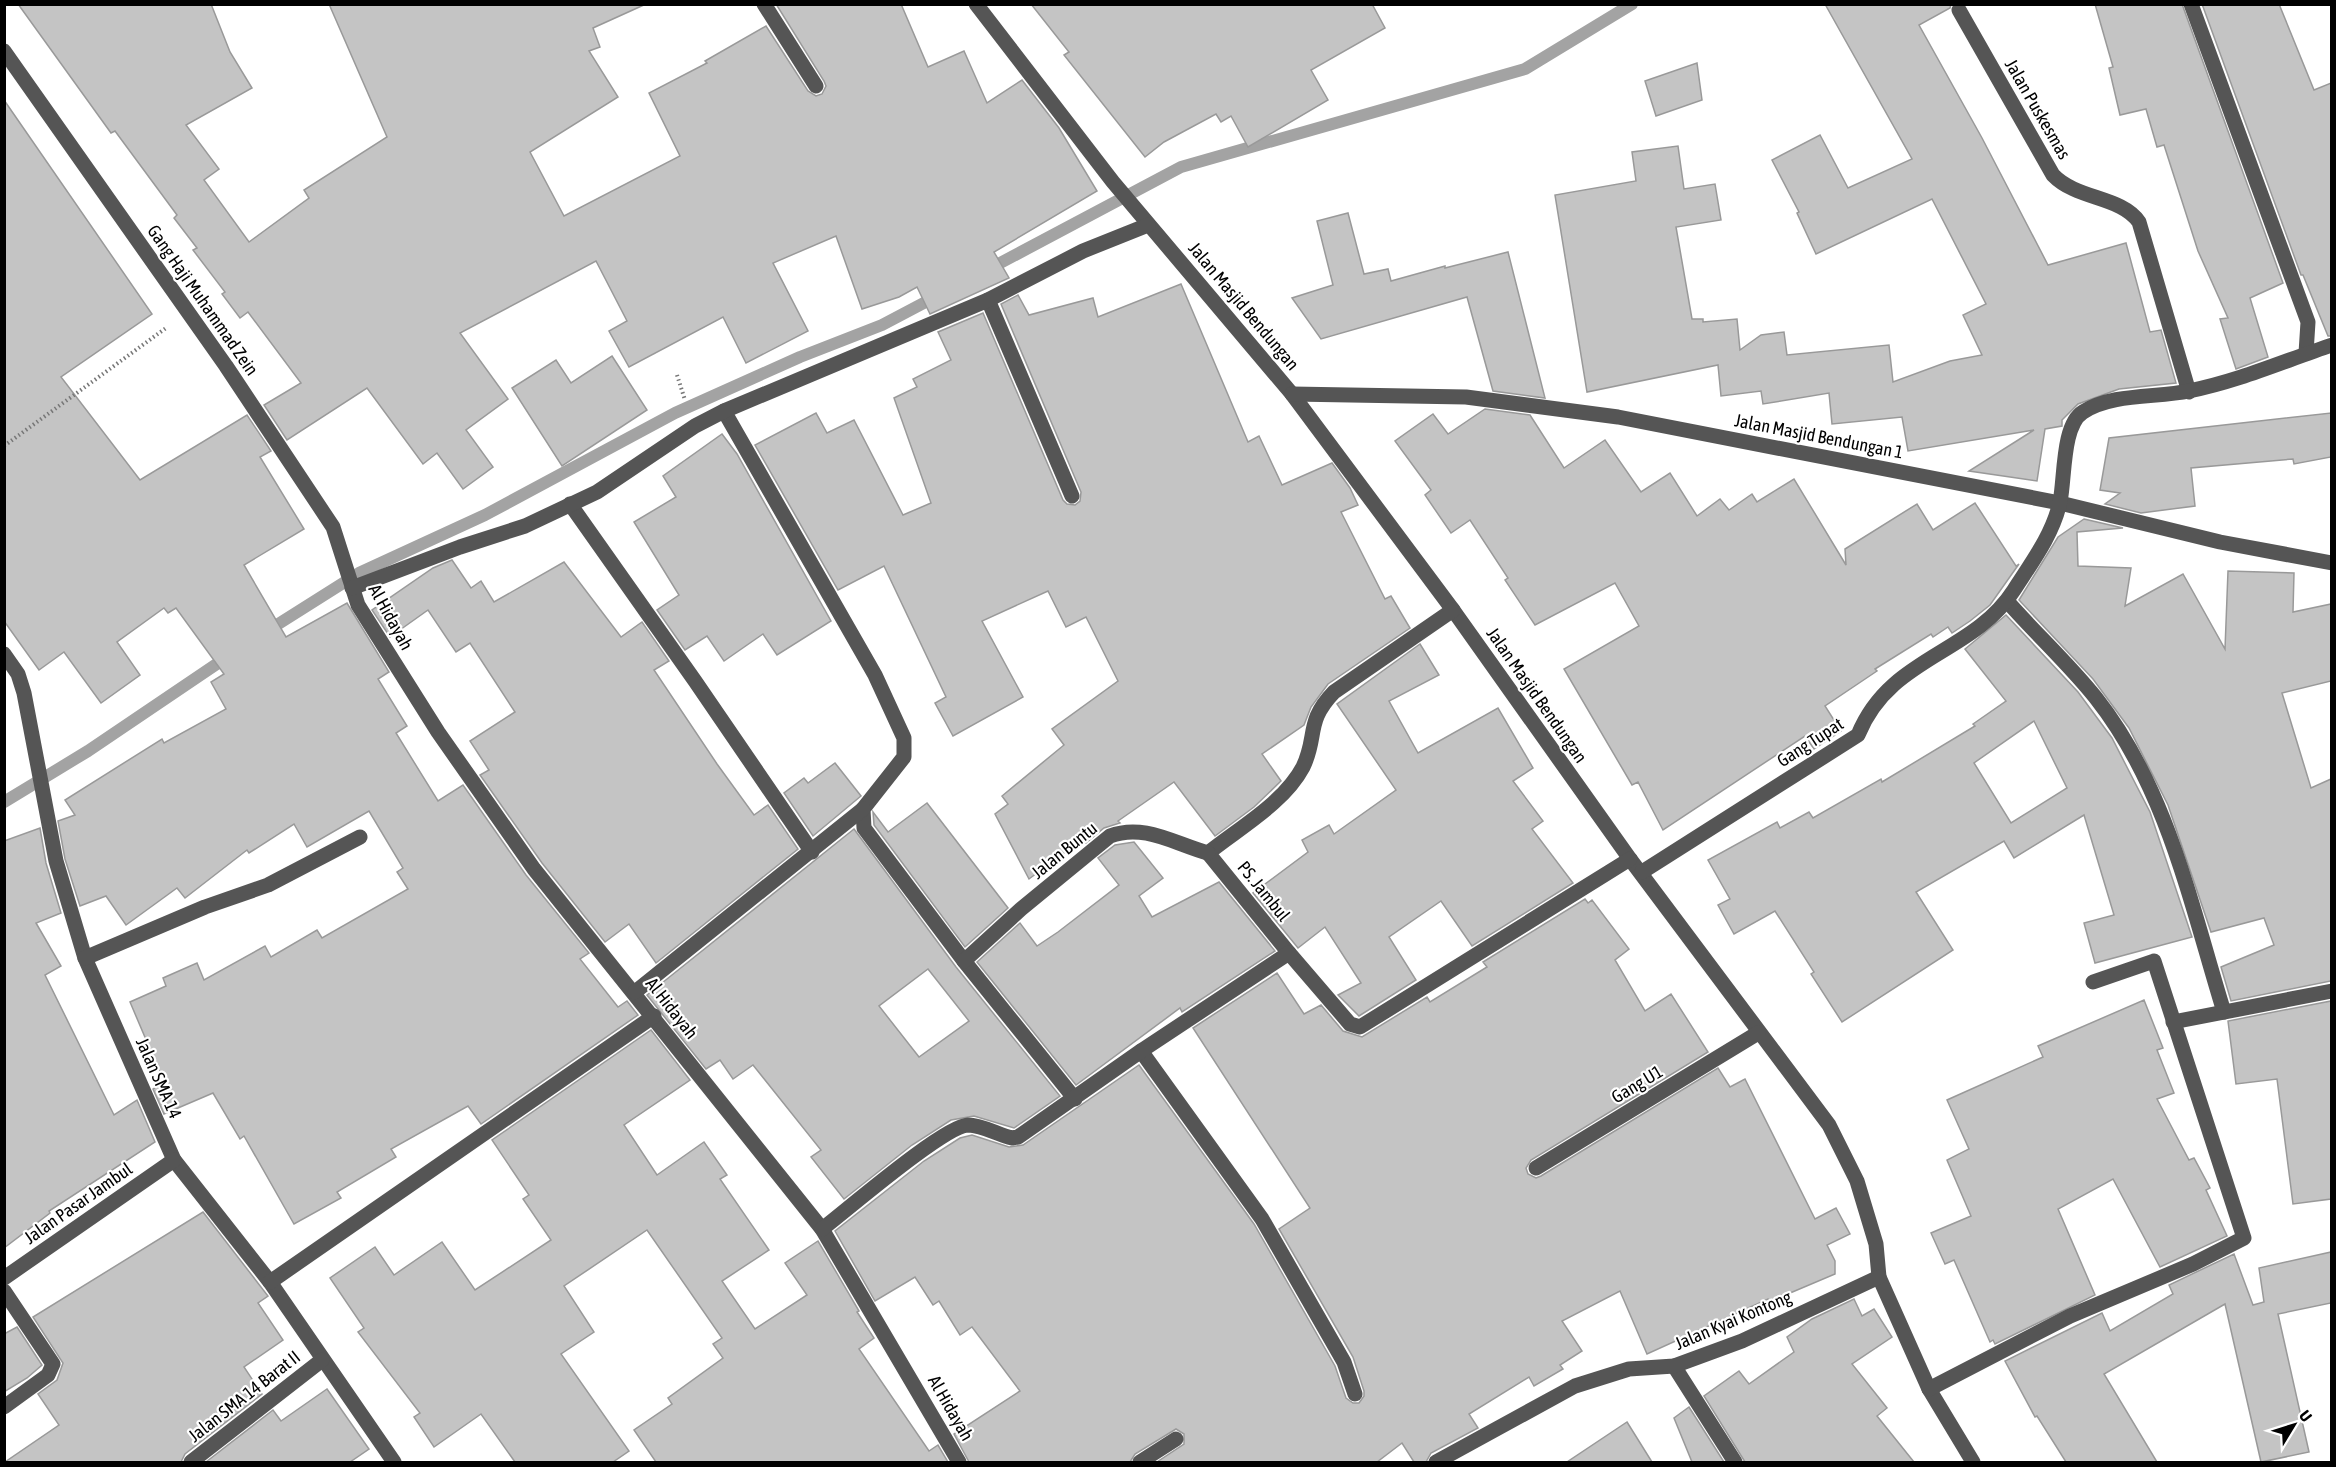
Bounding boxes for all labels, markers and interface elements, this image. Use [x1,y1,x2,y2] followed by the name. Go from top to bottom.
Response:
[2001,55,2075,163] street label: Jalan Puskesmas
[143,221,263,379] street label: Gang Haji Muhammad Zein
[1184,238,1304,374] street label: Jalan Masjid Bendungan
[1733,409,1905,463] street label: Jalan Masjid Bendungan 1
[364,580,418,654] street label: Al Hidayah
[1482,623,1592,767] street label: Jalan Masjid Bendungan
[1773,713,1847,771] street label: Gang Tupat
[1027,817,1101,883] street label: Jalan Buntu
[1233,857,1295,925] street label: PS. Jambul
[642,973,702,1043] street label: Al Hidayah
[132,1034,186,1122] street label: Jalan SMA 14
[1608,1061,1666,1107] street label: Gang U1
[20,1158,136,1248] street label: Jalan Pasar Jambul
[1672,1286,1795,1354] street label: Jalan Kyai Kontong
[184,1346,304,1446] street label: Jalan SMA 14 Barat II
[924,1372,978,1444] street label: Al Hidayah
[2264,1395,2324,1455] north arrow
[2296,1406,2316,1425] text: U

